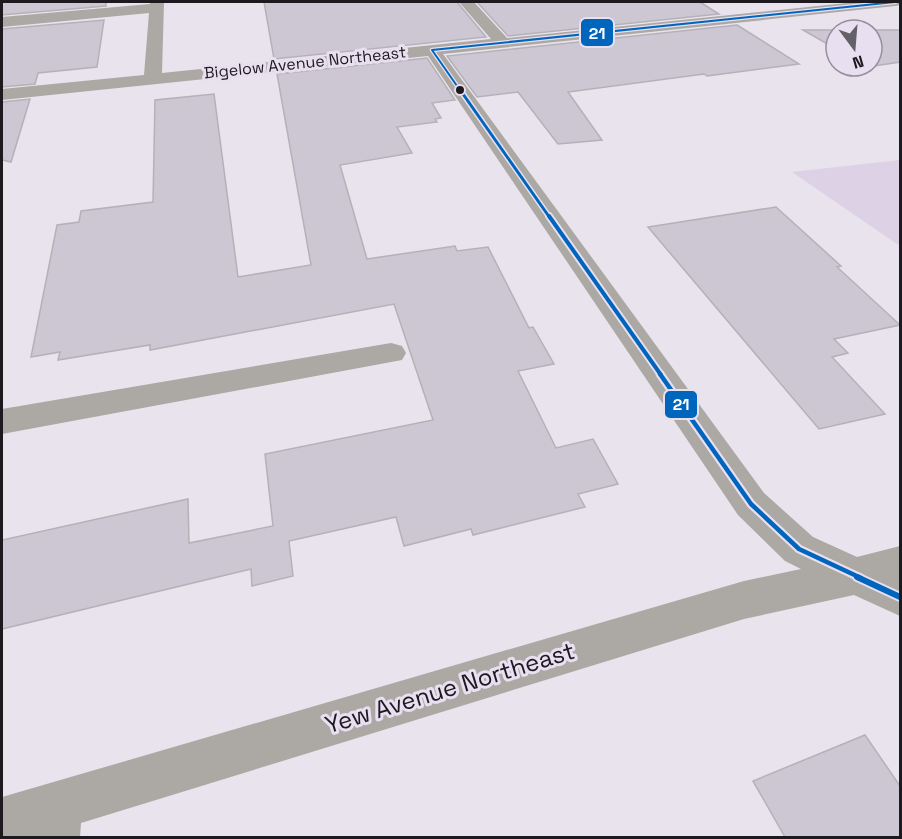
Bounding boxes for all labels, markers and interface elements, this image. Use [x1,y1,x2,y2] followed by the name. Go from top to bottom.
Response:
[580,18,614,47] line badge: 21
[824,18,884,78] north arrow
[589,23,605,44] text: 21
[203,41,407,84] street label: Bigelow Avenue Northeast
[850,50,866,74] text: N
[454,84,466,96] unlabelled marker
[664,390,698,419] line badge: 21
[673,394,689,415] text: 21
[321,635,578,740] street label: Yew Avenue Northeast

